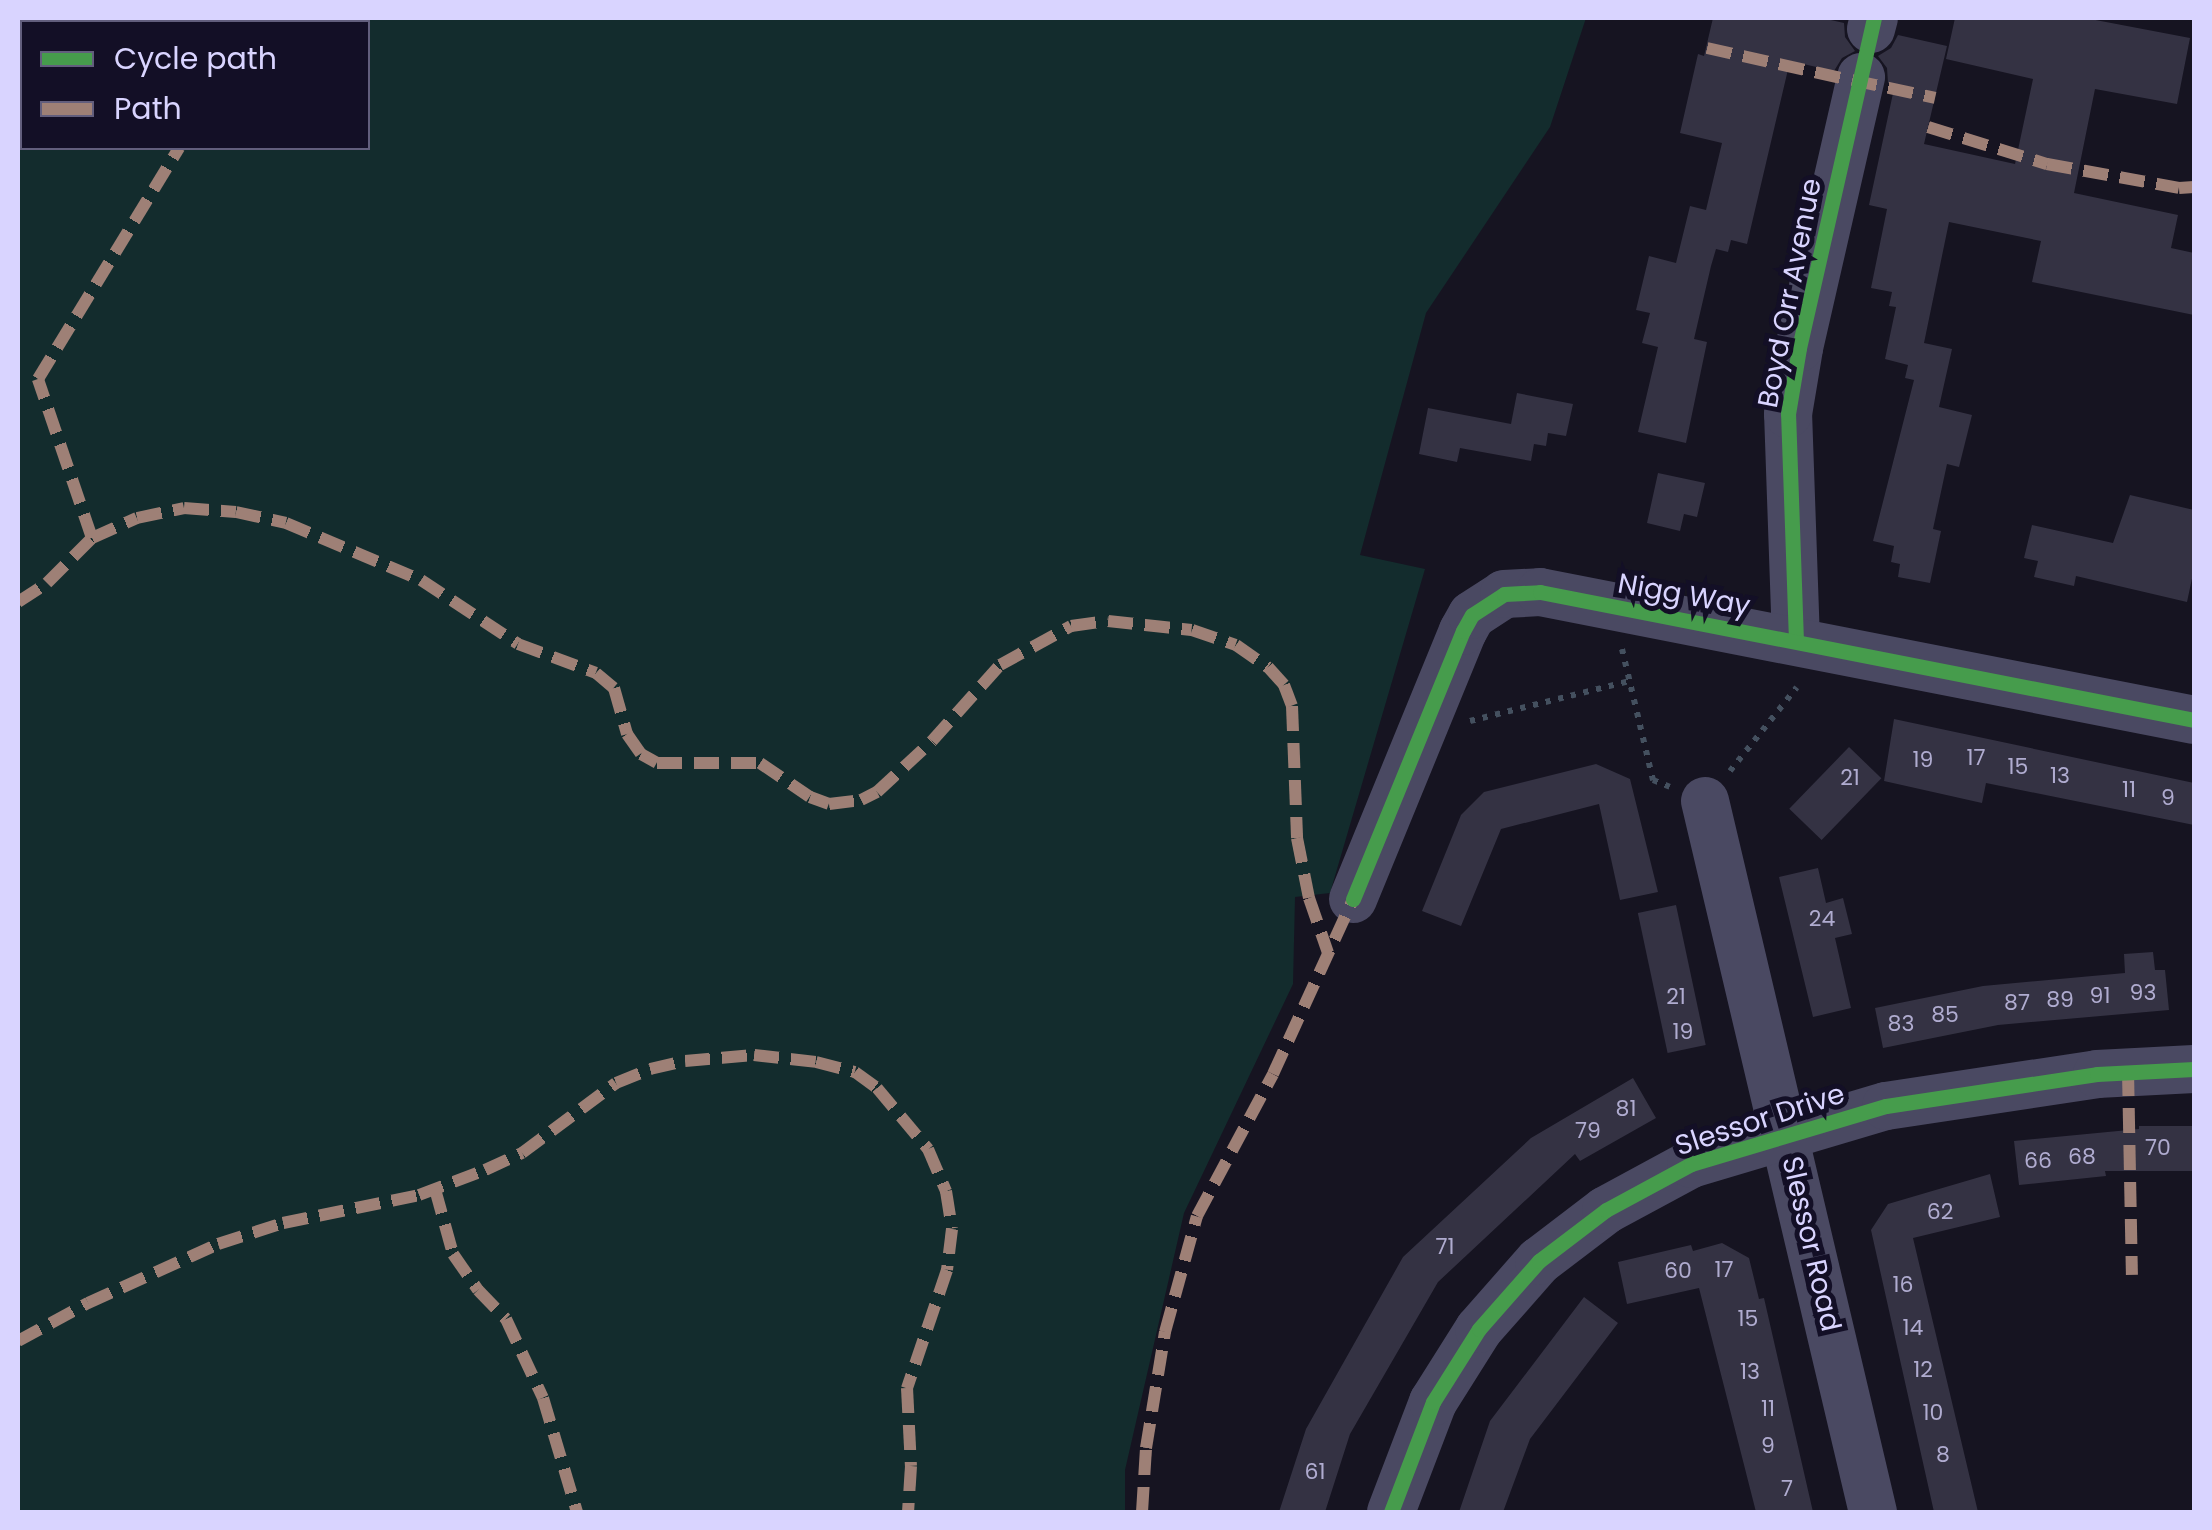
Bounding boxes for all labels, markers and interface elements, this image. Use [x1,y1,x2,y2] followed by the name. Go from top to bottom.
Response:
[20,20,370,150] legend
[114,37,277,80] text: Cycle path
[114,87,182,130] text: Path
[1751,176,1829,410] street label: Boyd Orr Avenue
[1615,567,1753,623] street label: Nigg Way
[1966,745,1986,771] house number: 17
[1913,747,1933,773] house number: 19
[2008,754,2028,780] house number: 15
[2050,763,2070,789] house number: 13
[1840,765,1860,791] house number: 21
[2122,777,2136,803] house number: 11
[2161,785,2175,811] house number: 9
[1809,906,1835,932] house number: 24
[2130,980,2156,1006] house number: 93
[2090,983,2110,1009] house number: 91
[1666,984,1686,1010] house number: 21
[2046,987,2074,1013] house number: 89
[2004,990,2030,1016] house number: 87
[1931,1002,1959,1028] house number: 85
[1888,1011,1914,1037] house number: 83
[1673,1019,1693,1045] house number: 19
[1671,1077,1849,1163] street label: Slessor Drive
[1616,1096,1636,1122] house number: 81
[1575,1118,1601,1144] house number: 79
[2145,1135,2171,1161] house number: 70
[2068,1144,2096,1170] house number: 68
[2024,1148,2052,1174] house number: 66
[1775,1153,1847,1335] street label: Slessor Road
[1927,1199,1953,1225] house number: 62
[1435,1234,1455,1260] house number: 71
[1714,1257,1734,1283] house number: 17
[1664,1258,1692,1284] house number: 60
[1892,1272,1914,1298] house number: 16
[1738,1306,1758,1332] house number: 15
[1903,1315,1923,1341] house number: 14
[1913,1357,1933,1383] house number: 12
[1740,1359,1760,1385] house number: 13
[1761,1396,1775,1422] house number: 11
[1923,1400,1943,1426] house number: 10
[1761,1433,1775,1459] house number: 9
[1936,1442,1950,1468] house number: 8
[1304,1459,1326,1485] house number: 61
[1781,1476,1793,1502] house number: 7

